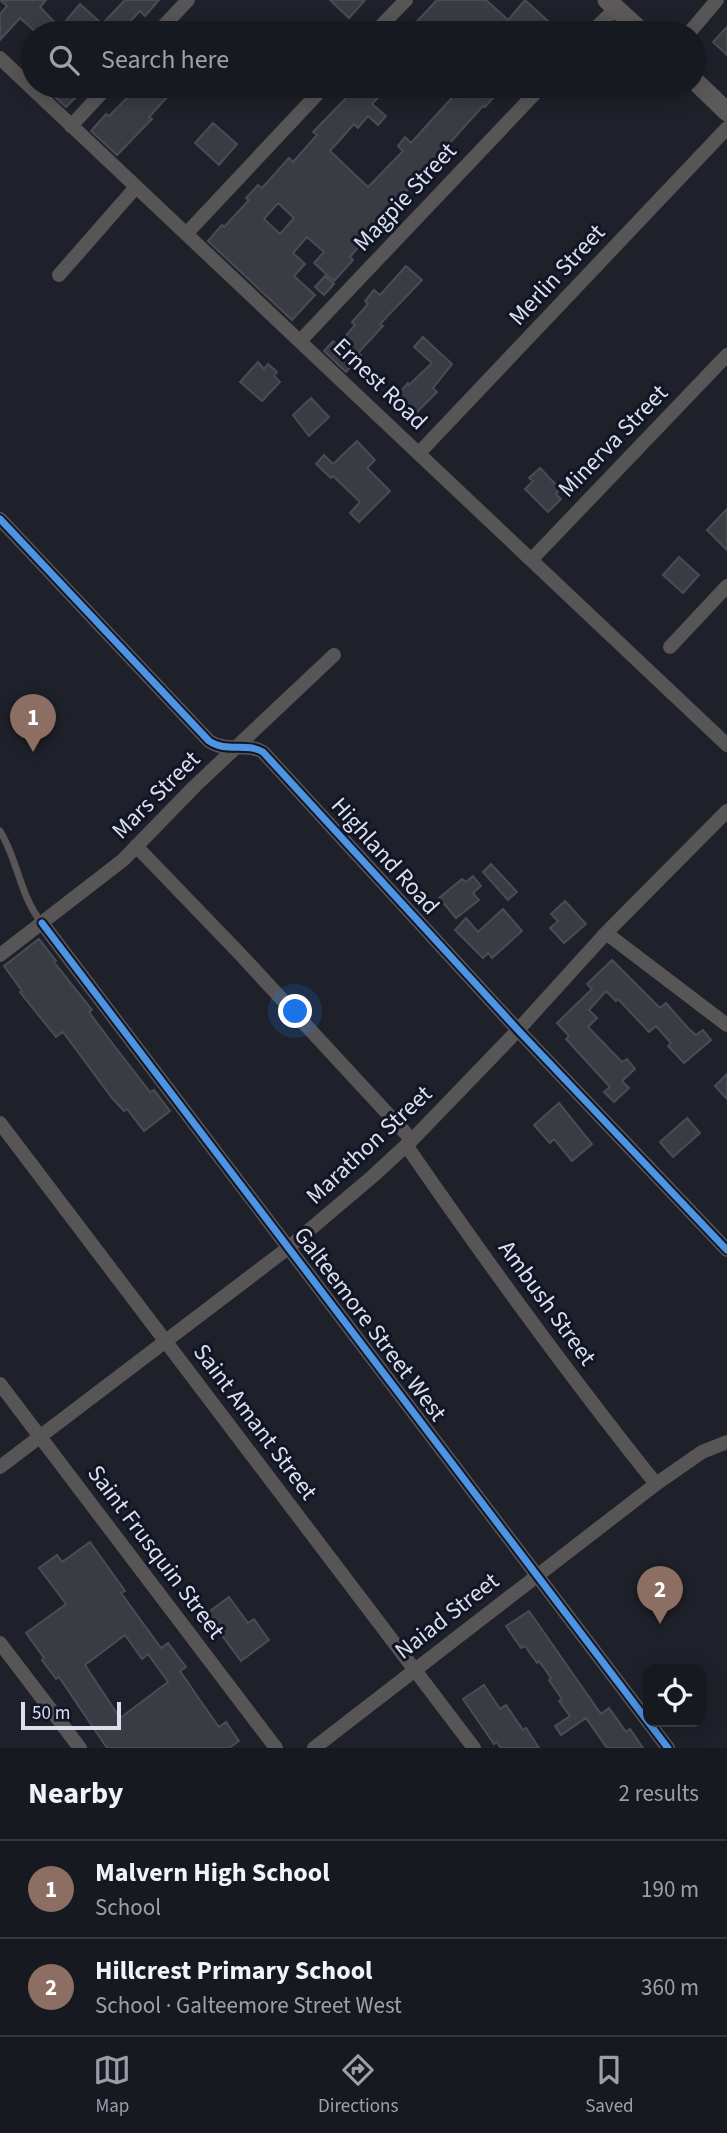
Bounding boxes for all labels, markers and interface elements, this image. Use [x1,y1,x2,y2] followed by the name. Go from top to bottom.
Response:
[21,21,706,98] search box
[45,41,83,79] icon: search
[101,41,229,78] text: Search here
[345,135,465,259] street label: Magpie Street
[501,216,613,334] street label: Merlin Street
[325,330,435,438] street label: Ernest Road
[550,377,676,505] street label: Minerva Street
[10,694,56,752] pin: 1
[104,743,208,847] street label: Mars Street
[323,789,447,923] street label: Highland Road
[278,994,312,1028] your location
[298,1077,440,1213] street label: Marathon Street
[285,1219,455,1429] street label: Galteemore Street West
[490,1233,604,1373] street label: Ambush Street
[184,1336,326,1508] street label: Saint Amant Street
[79,1458,233,1646] street label: Saint Frusquin Street
[387,1564,507,1668] street label: Naiad Street
[637,1566,683,1624] pin: 2
[643,1664,706,1727] map controls
[643,1664,706,1727] button: locate
[21,1699,121,1731] scale bar
[32,1700,70,1727] text: 50 m
[28,1772,123,1815] text: Nearby
[619,1777,699,1810] text: 2 results
[95,1854,330,1891] text: Malvern High School
[45,1873,57,1906] text: 1
[641,1873,699,1906] text: 190 m
[95,1891,161,1924] text: School
[95,1952,373,1989] text: Hillcrest Primary School
[45,1971,57,2004] text: 2
[641,1971,699,2004] text: 360 m
[95,1989,402,2022] text: School · Galteemore Street West
[93,2051,131,2120] tab: Map
[318,2051,398,2120] tab: Directions
[585,2051,634,2120] tab: Saved

